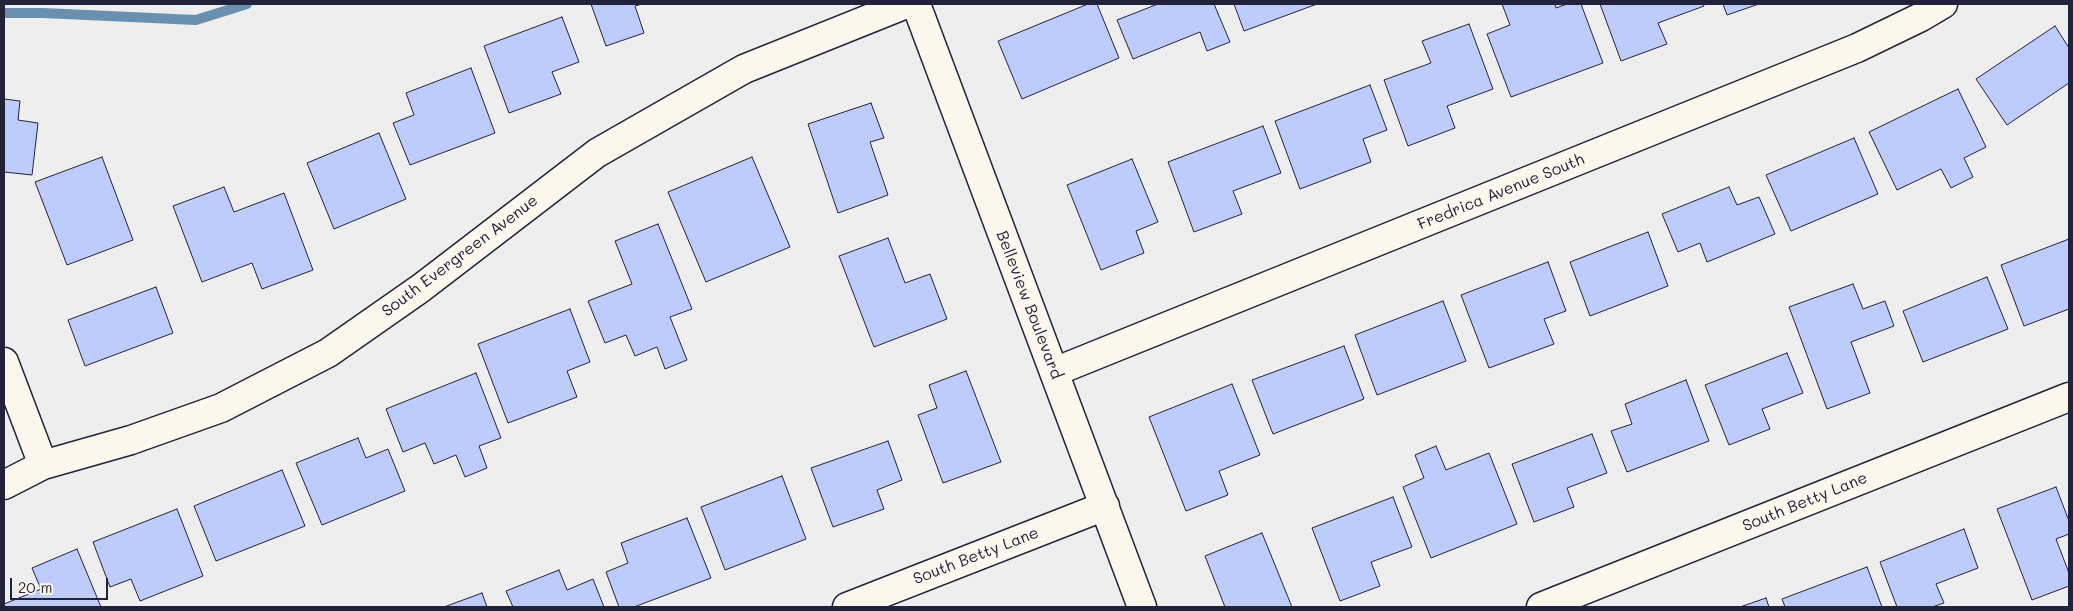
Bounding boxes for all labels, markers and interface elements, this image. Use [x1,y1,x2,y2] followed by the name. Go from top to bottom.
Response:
[1415,150,1587,234] street label: Fredrica Avenue South
[378,191,542,321] street label: South Evergreen Avenue
[992,228,1066,382] street label: Belleview Boulevard
[1740,468,1870,536] street label: South Betty Lane
[910,523,1042,589] street label: South Betty Lane
[12,568,110,600] scale bar
[18,577,52,597] text: 20 m

